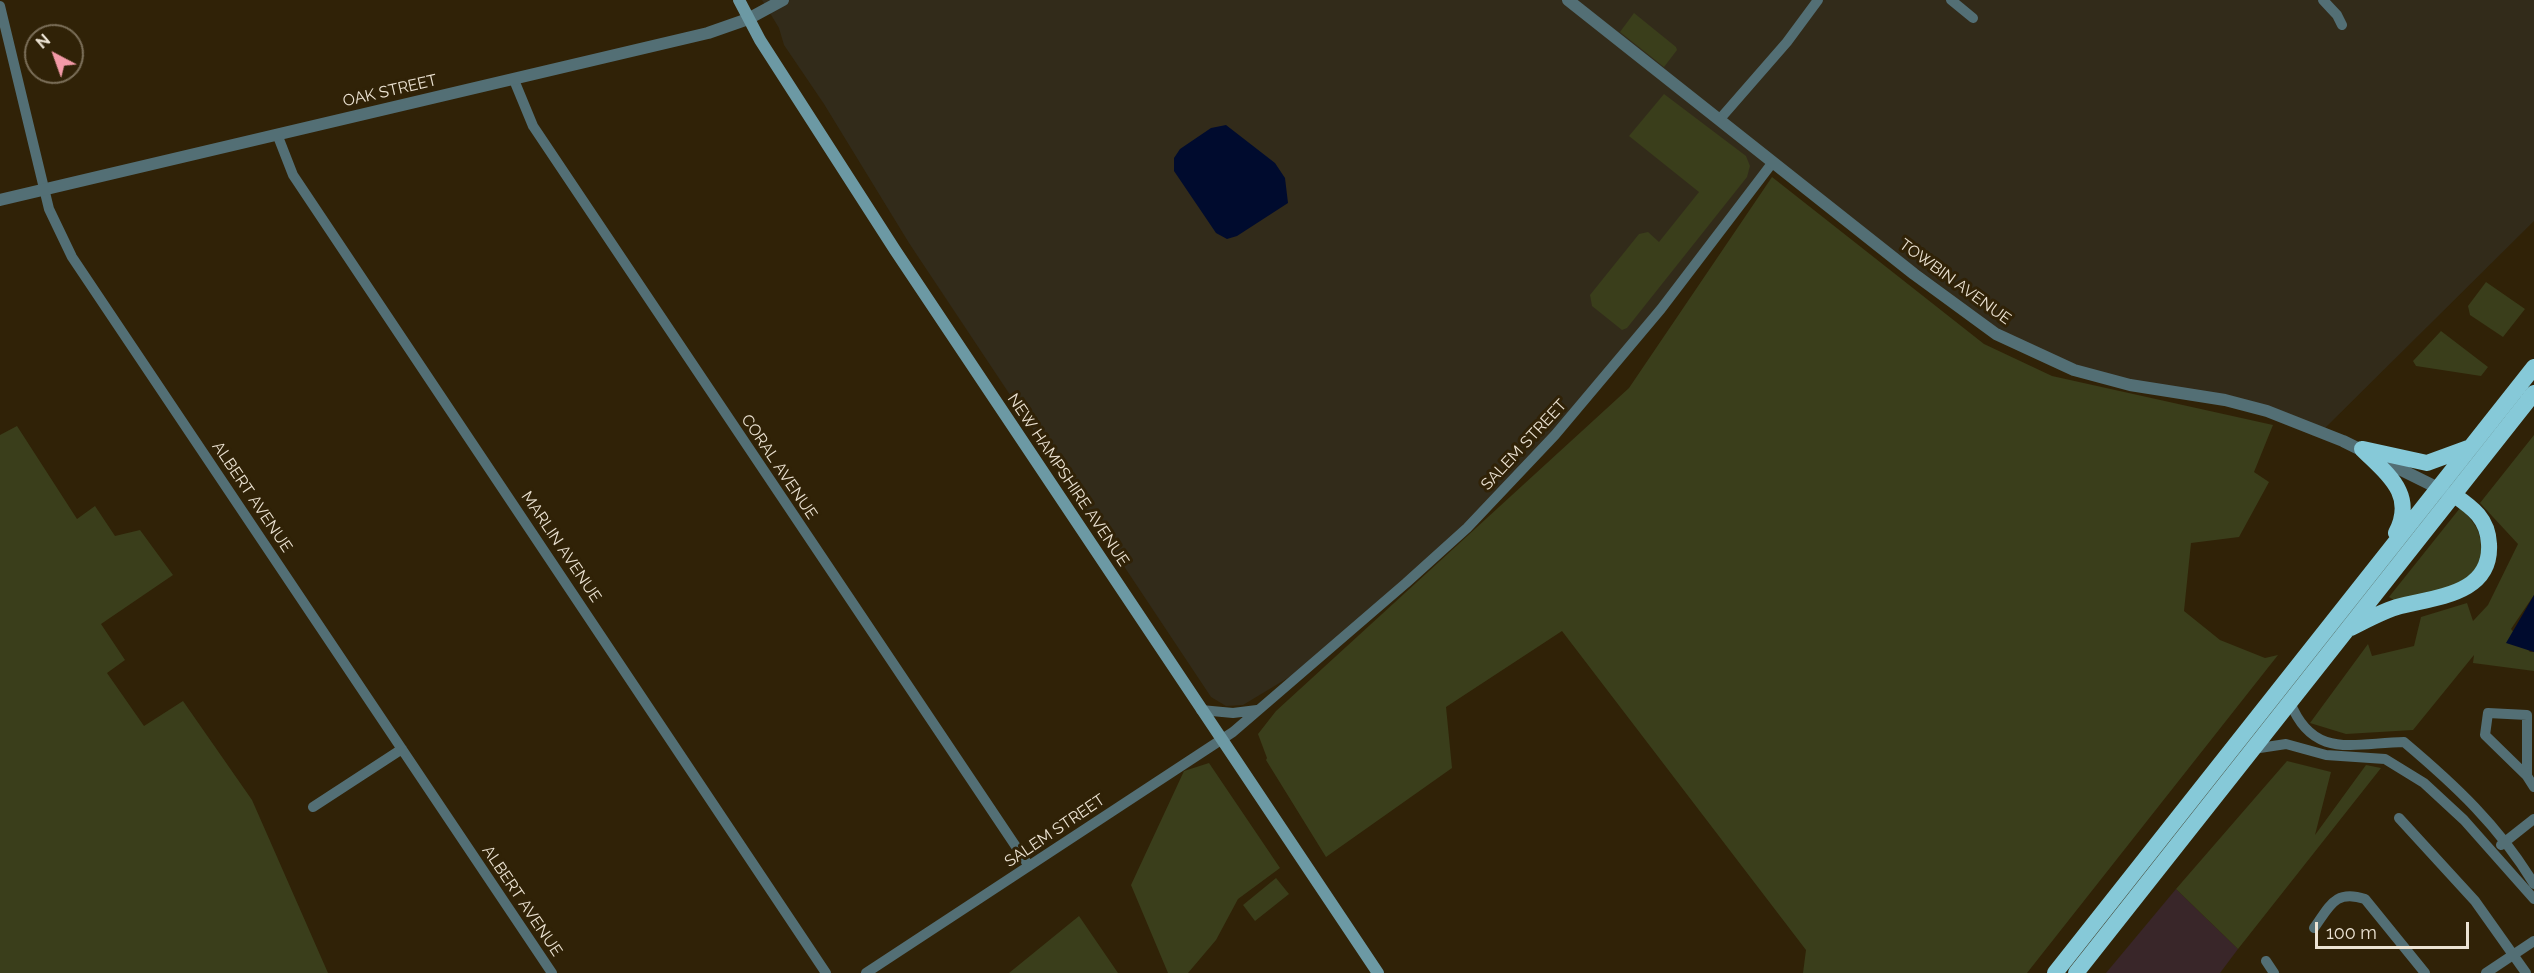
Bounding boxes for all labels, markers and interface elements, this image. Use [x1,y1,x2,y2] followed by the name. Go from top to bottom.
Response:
[24,24,84,84] north arrow
[32,30,54,53] text: N
[341,71,439,111] street label: OAK STREET
[1895,235,2015,329] street label: TOWBIN AVENUE
[1003,390,1133,570] street label: NEW HAMPSHIRE AVENUE
[1477,396,1571,494] street label: SALEM STREET
[737,411,821,523] street label: CORAL AVENUE
[208,438,296,556] street label: ALBERT AVENUE
[517,488,605,606] street label: MARLIN AVENUE
[1001,790,1109,872] street label: SALEM STREET
[478,842,566,960] street label: ALBERT AVENUE
[2318,910,2472,948] scale bar
[2326,922,2377,943] text: 100 m

